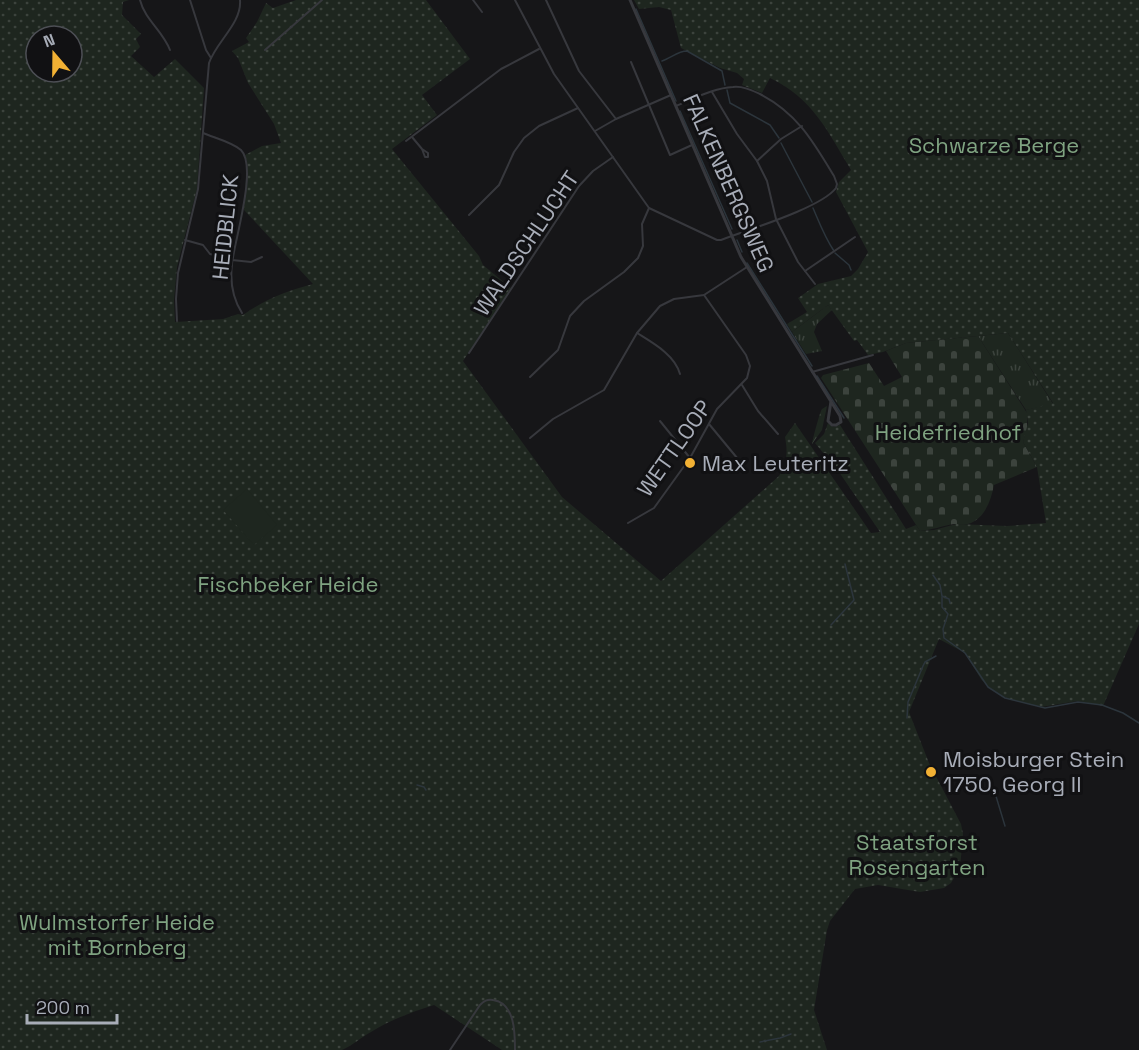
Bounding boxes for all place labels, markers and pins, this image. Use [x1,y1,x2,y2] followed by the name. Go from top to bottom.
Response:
[702,449,849,477] place label: Max Leuteritz
[683,456,697,470] marker: Max Leuteritz
[943,745,1124,798] place label: Moisburger Stein 1750, Georg II
[924,765,938,779] marker: Moisburger Stein 1750, Georg II

